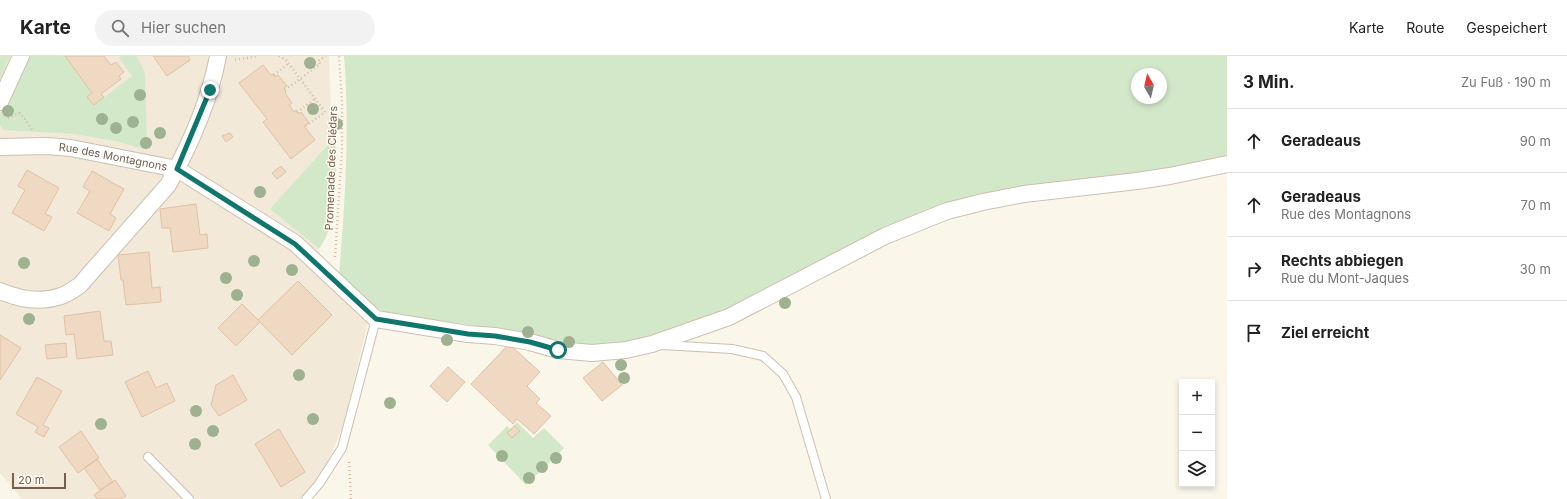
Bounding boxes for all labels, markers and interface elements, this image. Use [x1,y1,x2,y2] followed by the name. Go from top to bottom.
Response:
[95,10,375,46] search box
[20,16,71,39] text: Karte
[109,17,131,39] icon: search
[141,18,226,37] text: Hier suchen
[1349,19,1384,36] text: Karte
[1406,19,1444,36] text: Route
[1466,19,1547,36] text: Gespeichert
[1131,68,1167,104] north arrow
[1243,72,1295,92] text: 3 Min.
[1461,74,1551,90] text: Zu Fuß · 190 m
[201,81,219,99] route end
[322,105,340,230] street label: Promenade des Clédars
[1243,130,1265,152] icon: ahead
[1281,131,1361,150] text: Geradeaus
[1520,133,1551,149] text: 90 m
[58,140,169,174] street label: Rue des Montagnons
[1281,187,1361,206] text: Geradeaus
[1243,194,1265,216] icon: ahead
[1521,197,1551,213] text: 70 m
[1281,206,1411,222] text: Rue des Montagnons
[1281,251,1403,270] text: Rechts abbiegen
[1243,258,1265,280] icon: right
[1520,261,1551,277] text: 30 m
[1281,270,1409,286] text: Rue du Mont-Jaques
[1243,322,1265,344] icon: arrive
[1281,323,1369,342] text: Ziel erreicht
[549,341,567,359] route start
[1179,379,1215,487] map controls
[1179,379,1215,415] button: +
[1179,415,1215,451] button: −
[1179,451,1215,487] button: layers
[12,471,66,490] scale bar
[18,473,44,487] text: 20 m

